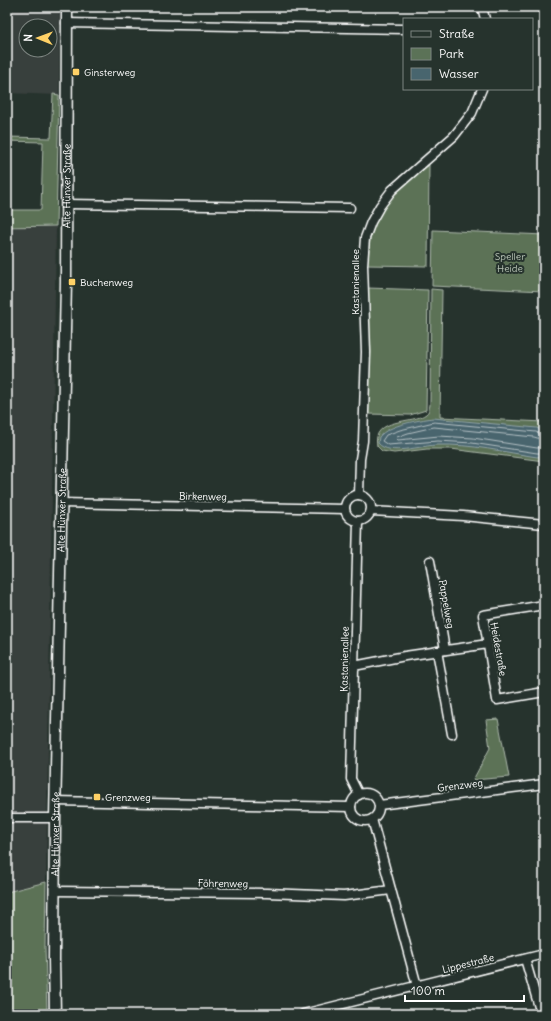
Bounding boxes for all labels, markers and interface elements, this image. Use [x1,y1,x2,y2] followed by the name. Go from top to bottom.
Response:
[18,18,58,58] north arrow
[403,18,533,90] legend
[439,26,474,41] text: Straße
[21,34,35,42] text: N
[439,46,464,61] text: Park
[84,66,135,79] place label: Ginsterweg
[439,66,479,81] text: Wasser
[71,67,81,77] marker: Ginsterweg
[60,144,74,228] street label: Alte Hünxer Straße
[349,249,362,315] street label: Kastanienallee
[495,250,525,275] park label: Speller Heide
[80,276,133,289] place label: Buchenweg
[67,277,77,287] marker: Buchenweg
[54,468,69,552] street label: Alte Hünxer Straße
[179,490,227,503] street label: Birkenweg
[436,579,457,630] street label: Pappelweg
[487,621,510,677] street label: Heidestraße
[337,626,352,692] street label: Kastanienallee
[437,776,484,795] street label: Grenzweg
[105,791,151,804] place label: Grenzweg
[49,792,63,876] street label: Alte Hünxer Straße
[92,792,102,802] marker: Grenzweg
[198,877,248,890] street label: Föhrenweg
[441,951,495,976] street label: Lippestraße
[405,977,524,1003] scale bar
[411,983,445,998] text: 100 m

